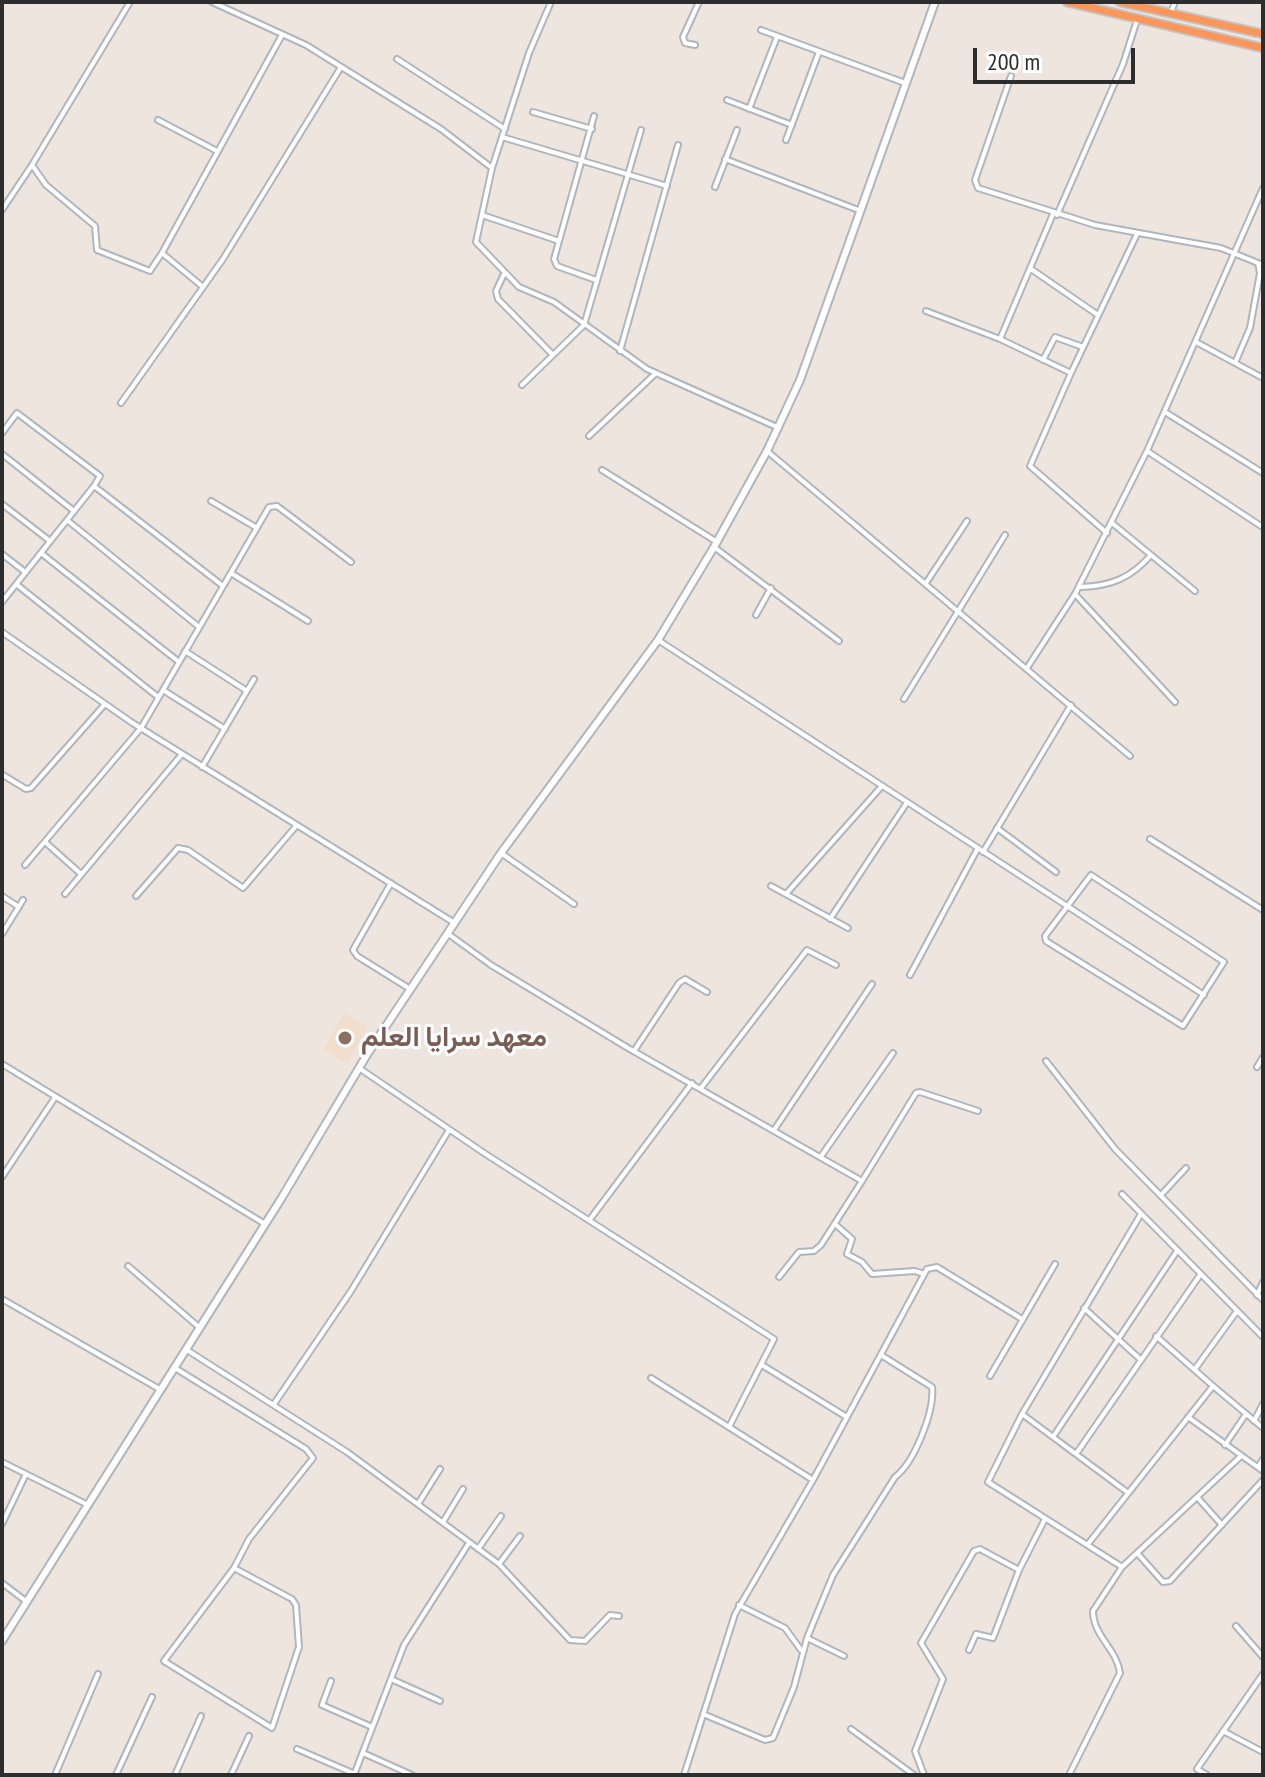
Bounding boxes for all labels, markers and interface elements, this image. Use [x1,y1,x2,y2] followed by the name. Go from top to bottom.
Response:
[977,32,1139,82] scale bar
[987,46,1040,77] text: 200 m
[361,1021,547,1055] place label: معهد سرايا العلم
[336,1029,354,1047] marker: معهد سرايا العلم

